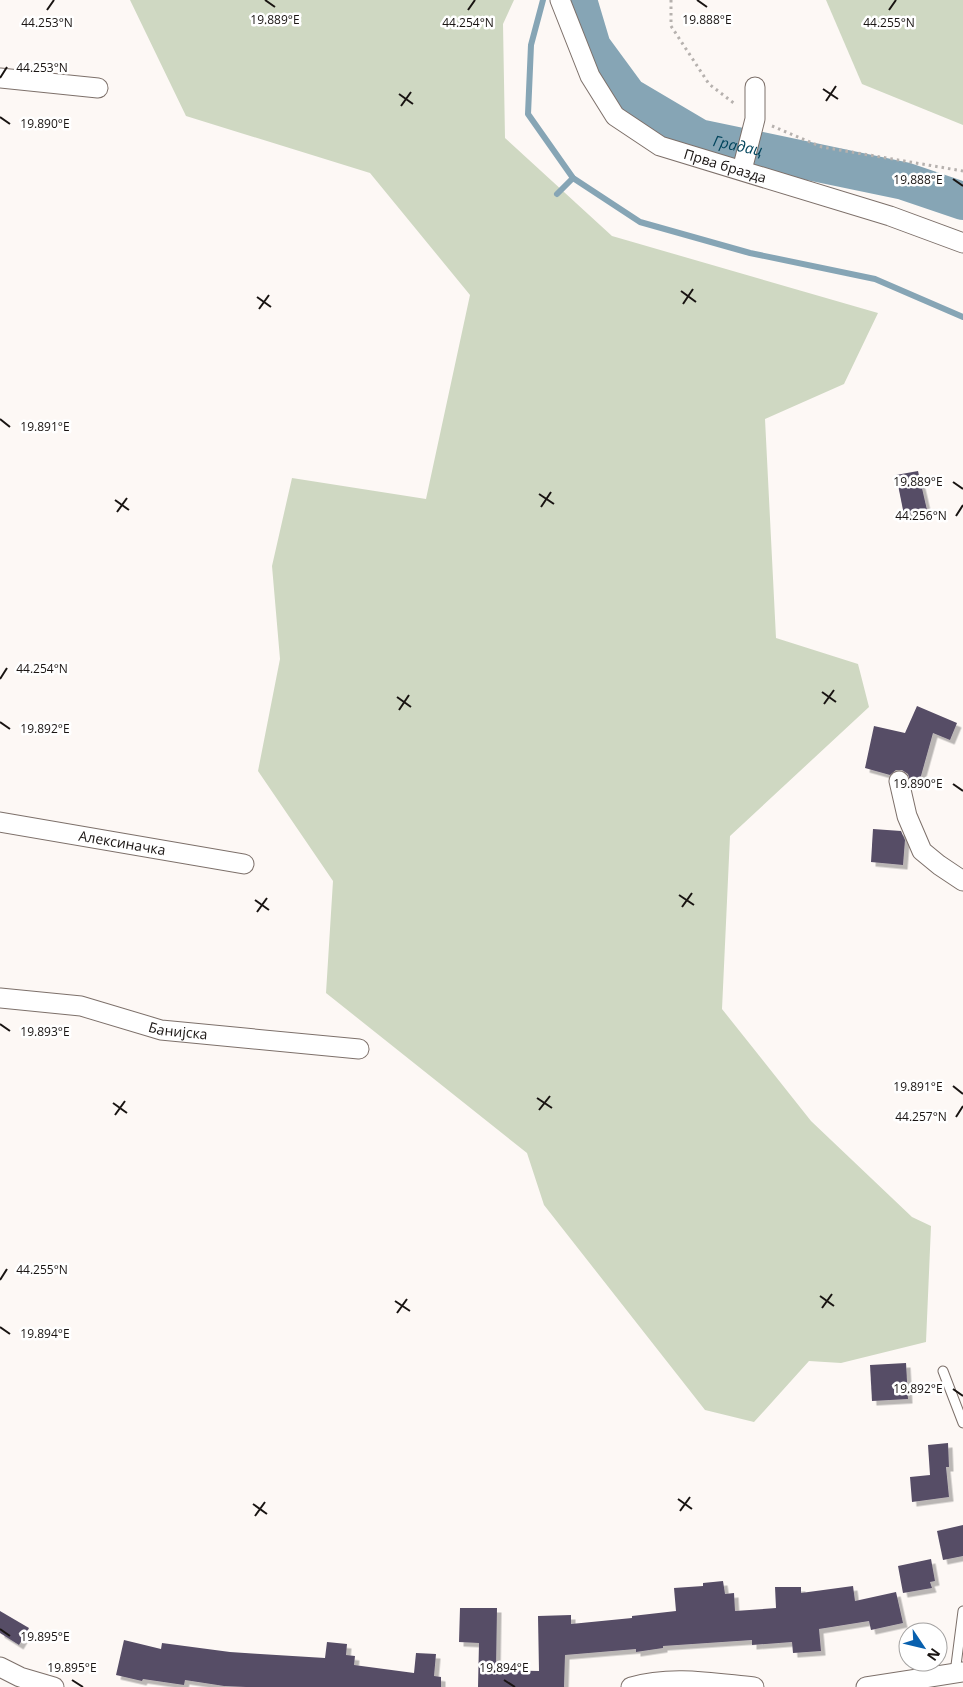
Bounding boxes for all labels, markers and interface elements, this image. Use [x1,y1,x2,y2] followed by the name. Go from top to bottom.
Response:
[250,11,300,28] text: 19.889°E
[682,11,732,28] text: 19.888°E
[21,14,73,31] text: 44.253°N
[442,14,494,31] text: 44.254°N
[863,14,915,31] text: 44.255°N
[16,59,68,76] text: 44.253°N
[20,115,70,132] text: 19.890°E
[711,130,765,160] water label: Градац
[682,144,769,187] street label: Прва бразда
[893,171,943,188] text: 19.888°E
[20,418,70,435] text: 19.891°E
[893,473,943,490] text: 19.889°E
[895,507,947,524] text: 44.256°N
[16,660,68,677] text: 44.254°N
[20,720,70,737] text: 19.892°E
[893,775,943,792] text: 19.890°E
[77,826,167,859] street label: Алексиначка
[146,1017,209,1043] street label: Банијска
[20,1023,70,1040] text: 19.893°E
[893,1078,943,1095] text: 19.891°E
[895,1108,947,1125] text: 44.257°N
[16,1261,68,1278] text: 44.255°N
[20,1325,70,1342] text: 19.894°E
[893,1380,943,1397] text: 19.892°E
[898,1622,948,1672] north arrow
[20,1628,70,1645] text: 19.895°E
[923,1645,945,1665] text: N
[47,1659,97,1676] text: 19.895°E
[479,1659,529,1676] text: 19.894°E

